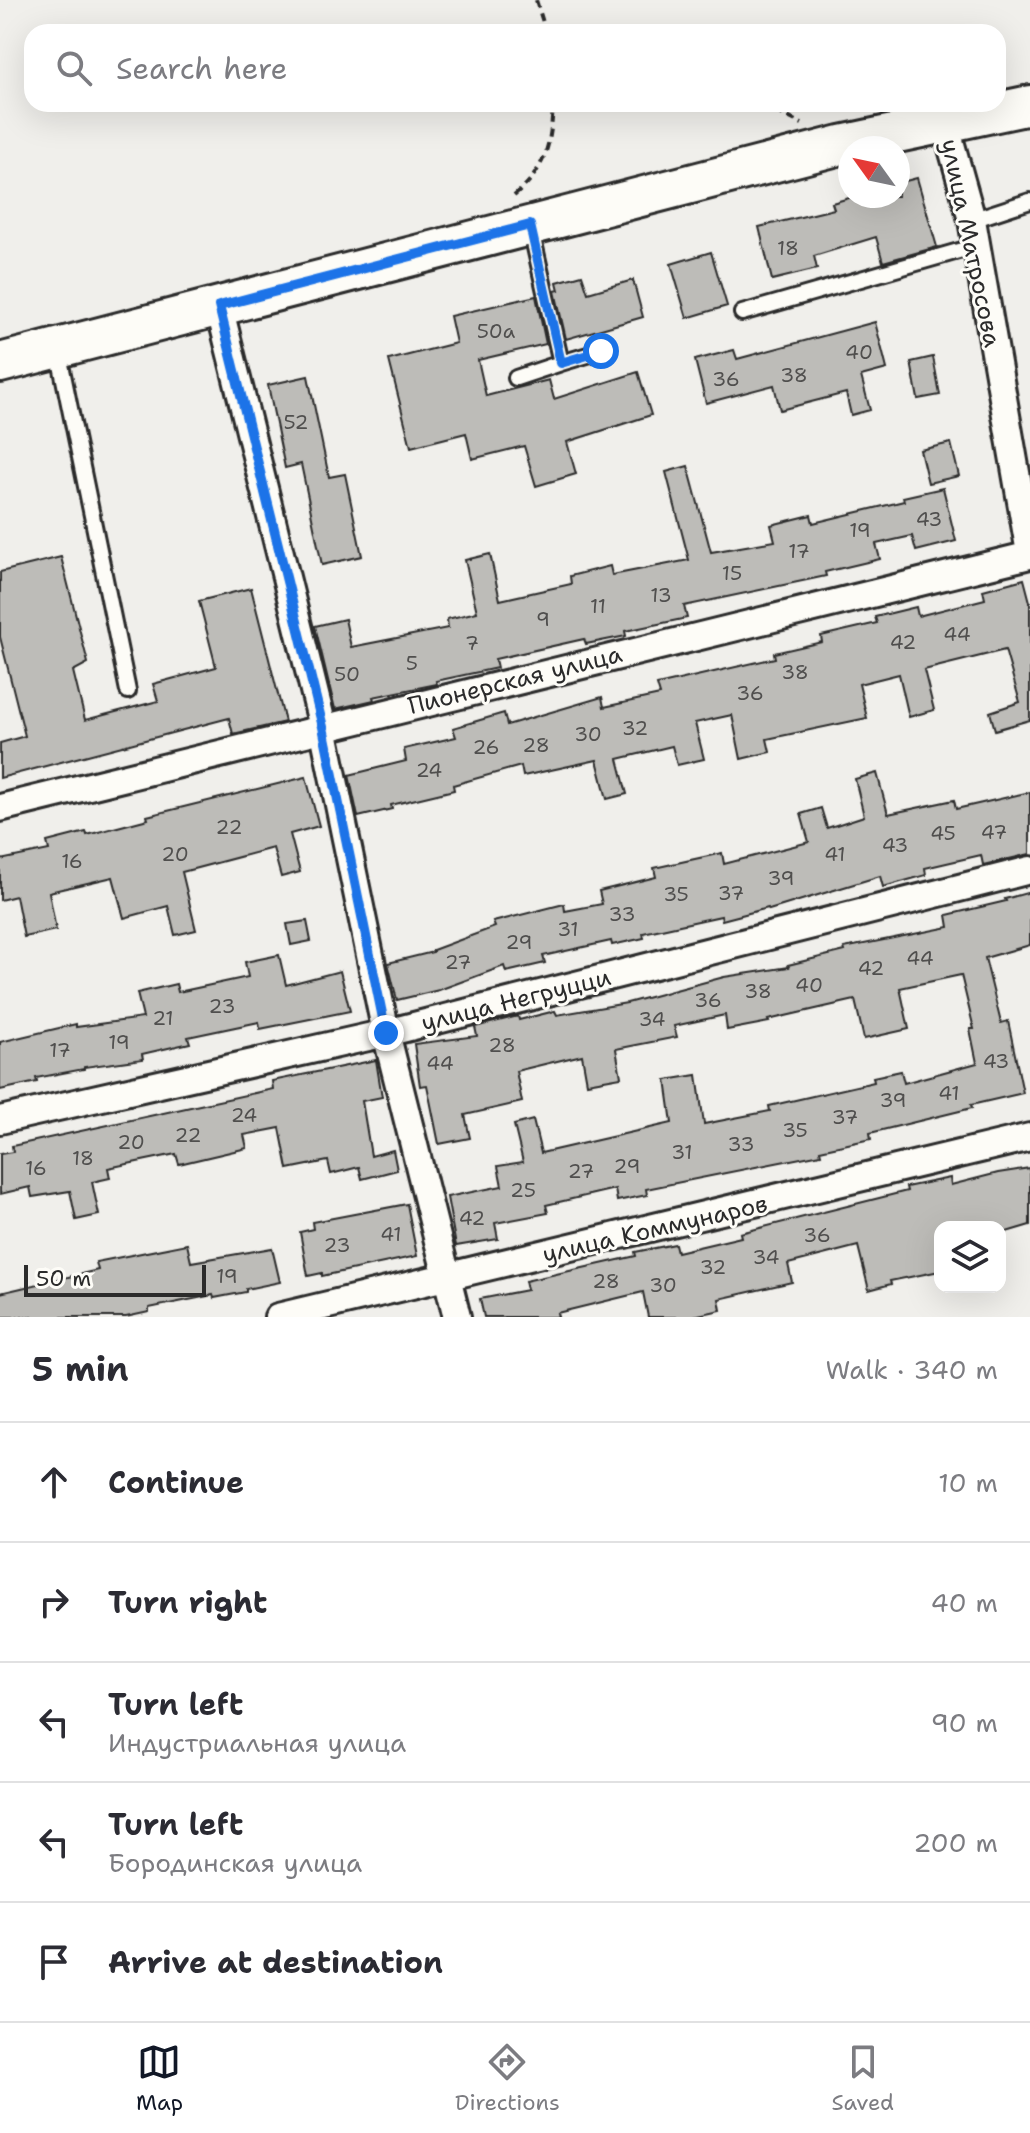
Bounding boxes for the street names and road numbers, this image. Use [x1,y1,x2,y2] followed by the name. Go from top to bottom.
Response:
[933,136,1009,350] street label: улица Матросова
[405,638,625,722] street label: Пионерская улица
[418,961,614,1039] street label: улица Негруцци
[539,1188,771,1270] street label: улица Коммунаров

